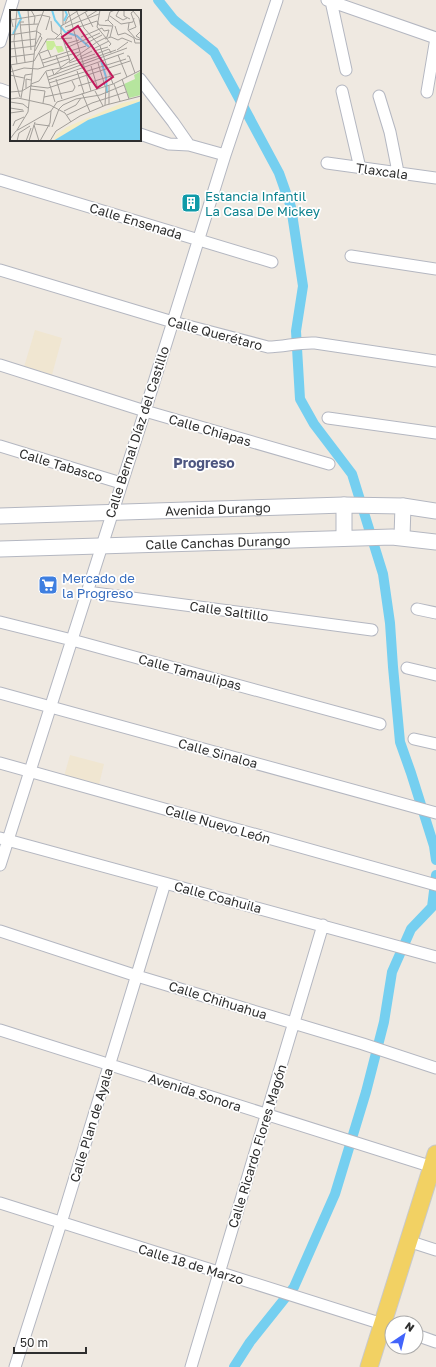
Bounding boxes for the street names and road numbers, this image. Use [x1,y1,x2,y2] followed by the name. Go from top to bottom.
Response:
[355,159,409,183] street label: Tlaxcala
[88,199,184,243] street label: Calle Ensenada
[166,313,265,353] street label: Calle Querétaro
[102,344,172,520] street label: Calle Bernal Díaz del Castillo
[167,411,253,449] street label: Calle Chiapas
[17,445,105,485] street label: Calle Tabasco
[165,499,271,519] street label: Avenida Durango
[145,532,291,553] street label: Calle Canchas Durango
[189,598,270,624] street label: Calle Saltillo
[137,651,243,693] street label: Calle Tamaulipas
[177,735,259,771] street label: Calle Sinaloa
[163,801,273,847] street label: Calle Nuevo León
[172,878,264,916] street label: Calle Coahuila
[167,977,269,1023] street label: Calle Chihuahua
[224,1062,290,1230] street label: Calle Ricardo Flores Magón
[66,1066,116,1184] street label: Calle Plan de Ayala
[147,1069,243,1115] street label: Avenida Sonora
[136,1240,246,1288] street label: Calle 18 de Marzo

